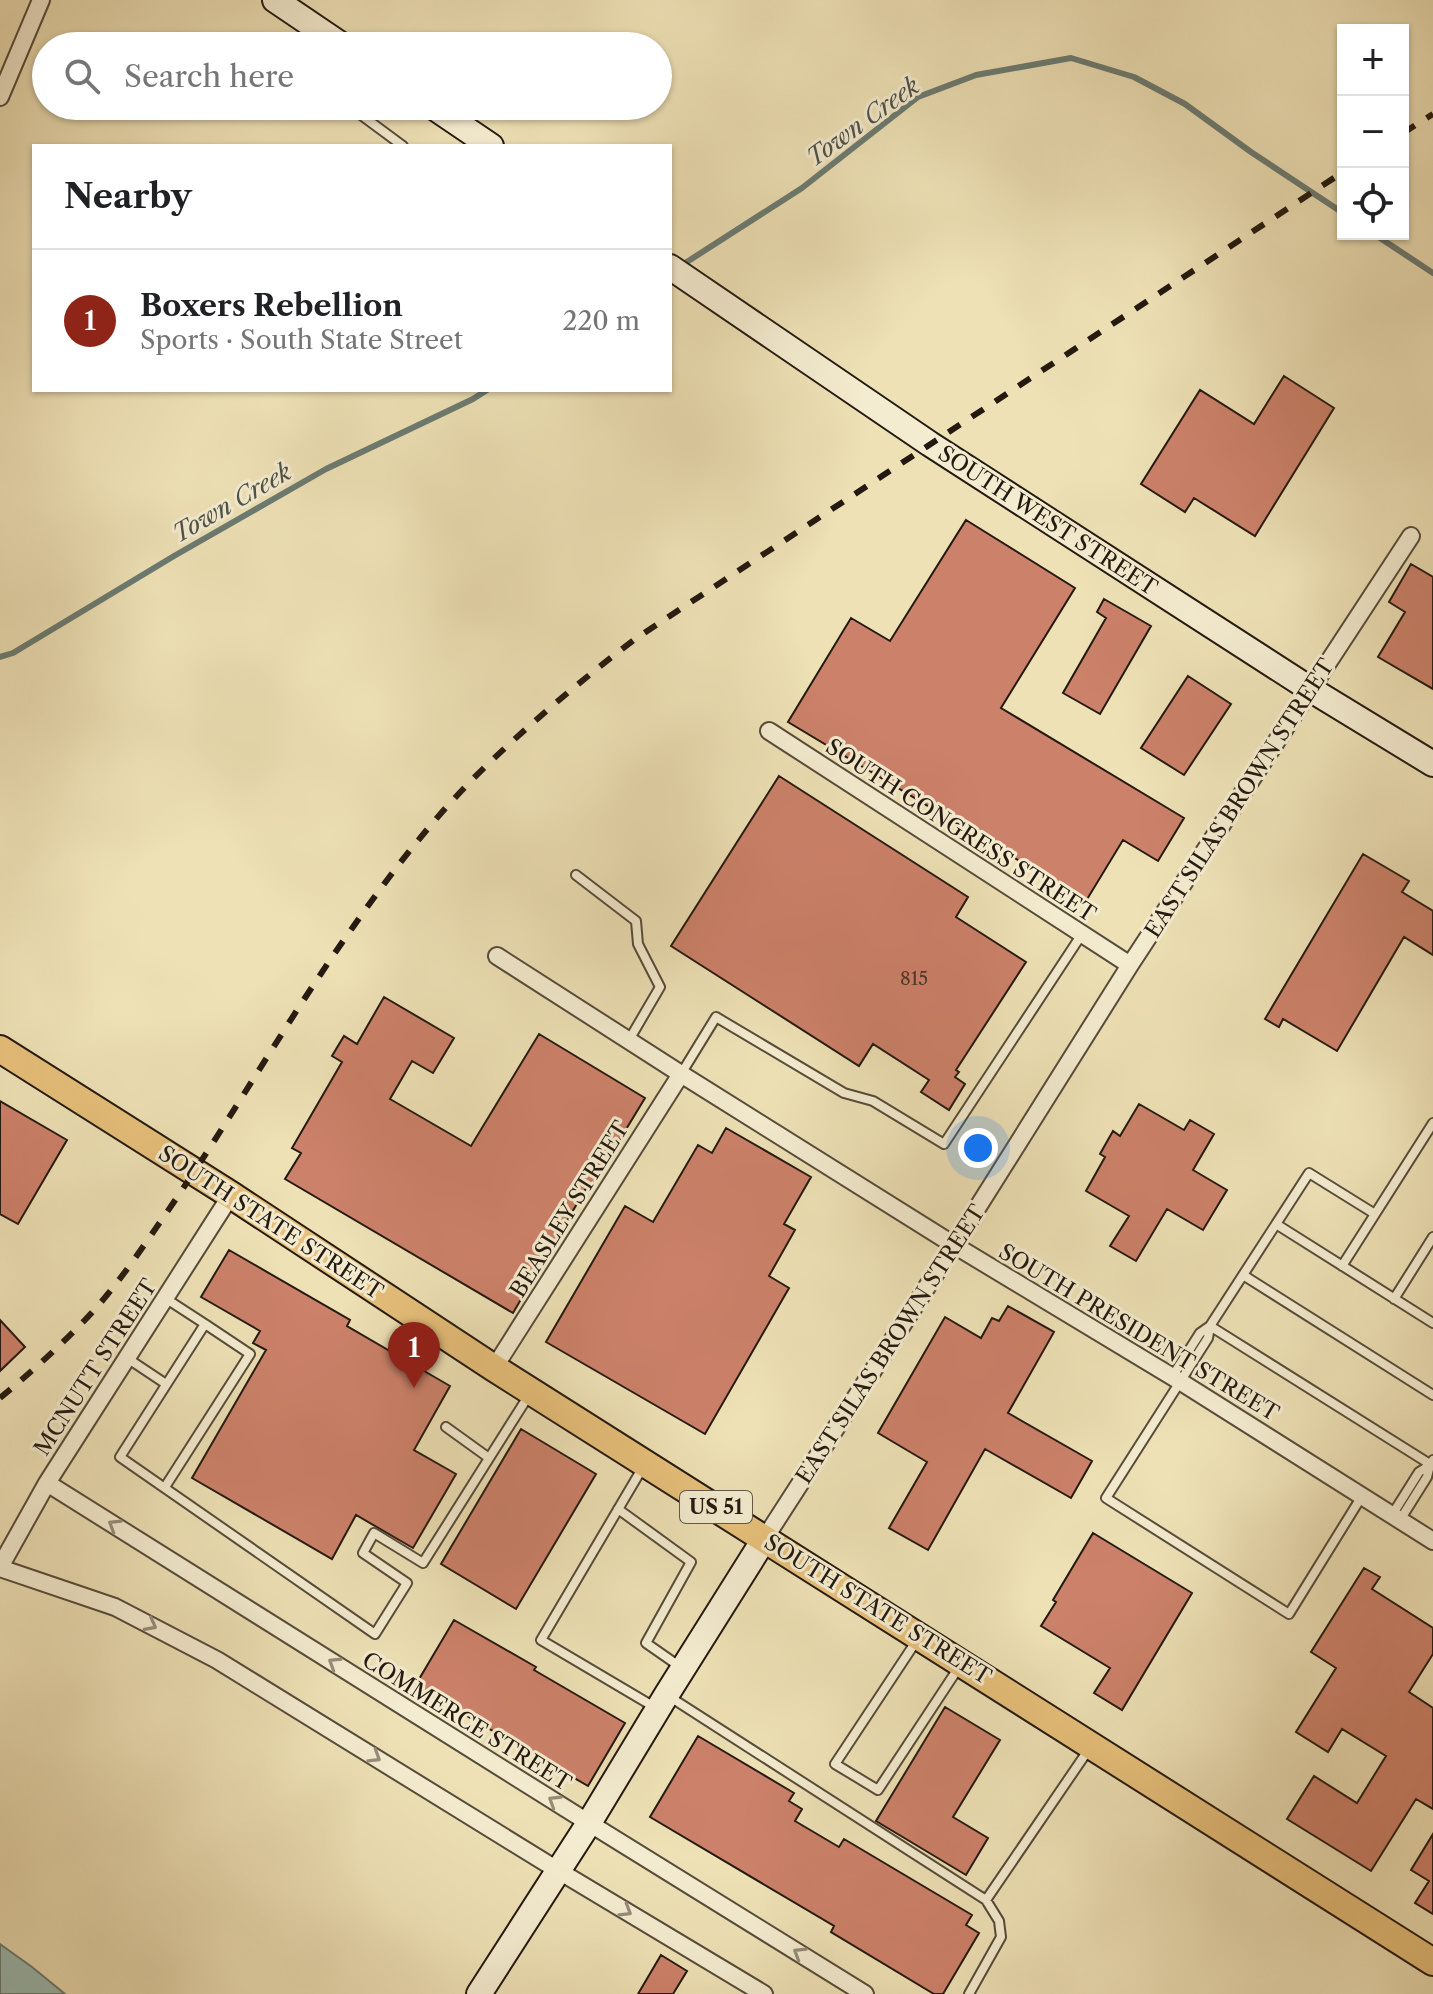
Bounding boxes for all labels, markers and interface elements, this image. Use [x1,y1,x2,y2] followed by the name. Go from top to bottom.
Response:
[1337,24,1409,240] map controls
[1337,24,1409,96] button: +
[32,32,672,120] search box
[60,54,104,98] icon: search
[124,58,294,95] text: Search here
[801,71,925,172] water label: Town Creek
[1337,96,1409,168] button: −
[1337,168,1409,240] button: locate
[64,175,192,217] text: Nearby
[140,287,403,324] text: Boxers Rebellion
[84,305,96,337] text: 1
[562,305,640,337] text: 220 m
[140,324,463,356] text: Sports · South State Street
[933,440,1163,602] street label: SOUTH WEST STREET
[167,457,297,548] water label: Town Creek
[1139,653,1340,943] street label: EAST SILAS BROWN STREET
[821,733,1101,928] street label: SOUTH CONGRESS STREET
[900,968,928,990] house number: 815
[504,1116,635,1302] street label: BEASLEY STREET
[958,1128,998,1168] your location
[153,1140,388,1305] street label: SOUTH STATE STREET
[790,1199,991,1489] street label: EAST SILAS BROWN STREET
[994,1238,1284,1427] street label: SOUTH PRESIDENT STREET
[28,1274,163,1461] street label: MCNUTT STREET
[388,1322,440,1388] pin: 1
[680,1491,752,1523] road number: US 51
[108,1519,122,1534] one-way arrow
[759,1528,997,1691] street label: SOUTH STATE STREET
[143,1616,157,1631] one-way arrow
[357,1646,577,1797] street label: COMMERCE STREET
[328,1658,343,1673] one-way arrow
[366,1747,381,1763] one-way arrow
[548,1796,563,1811] one-way arrow
[617,1901,632,1917] one-way arrow
[793,1947,808,1963] one-way arrow

